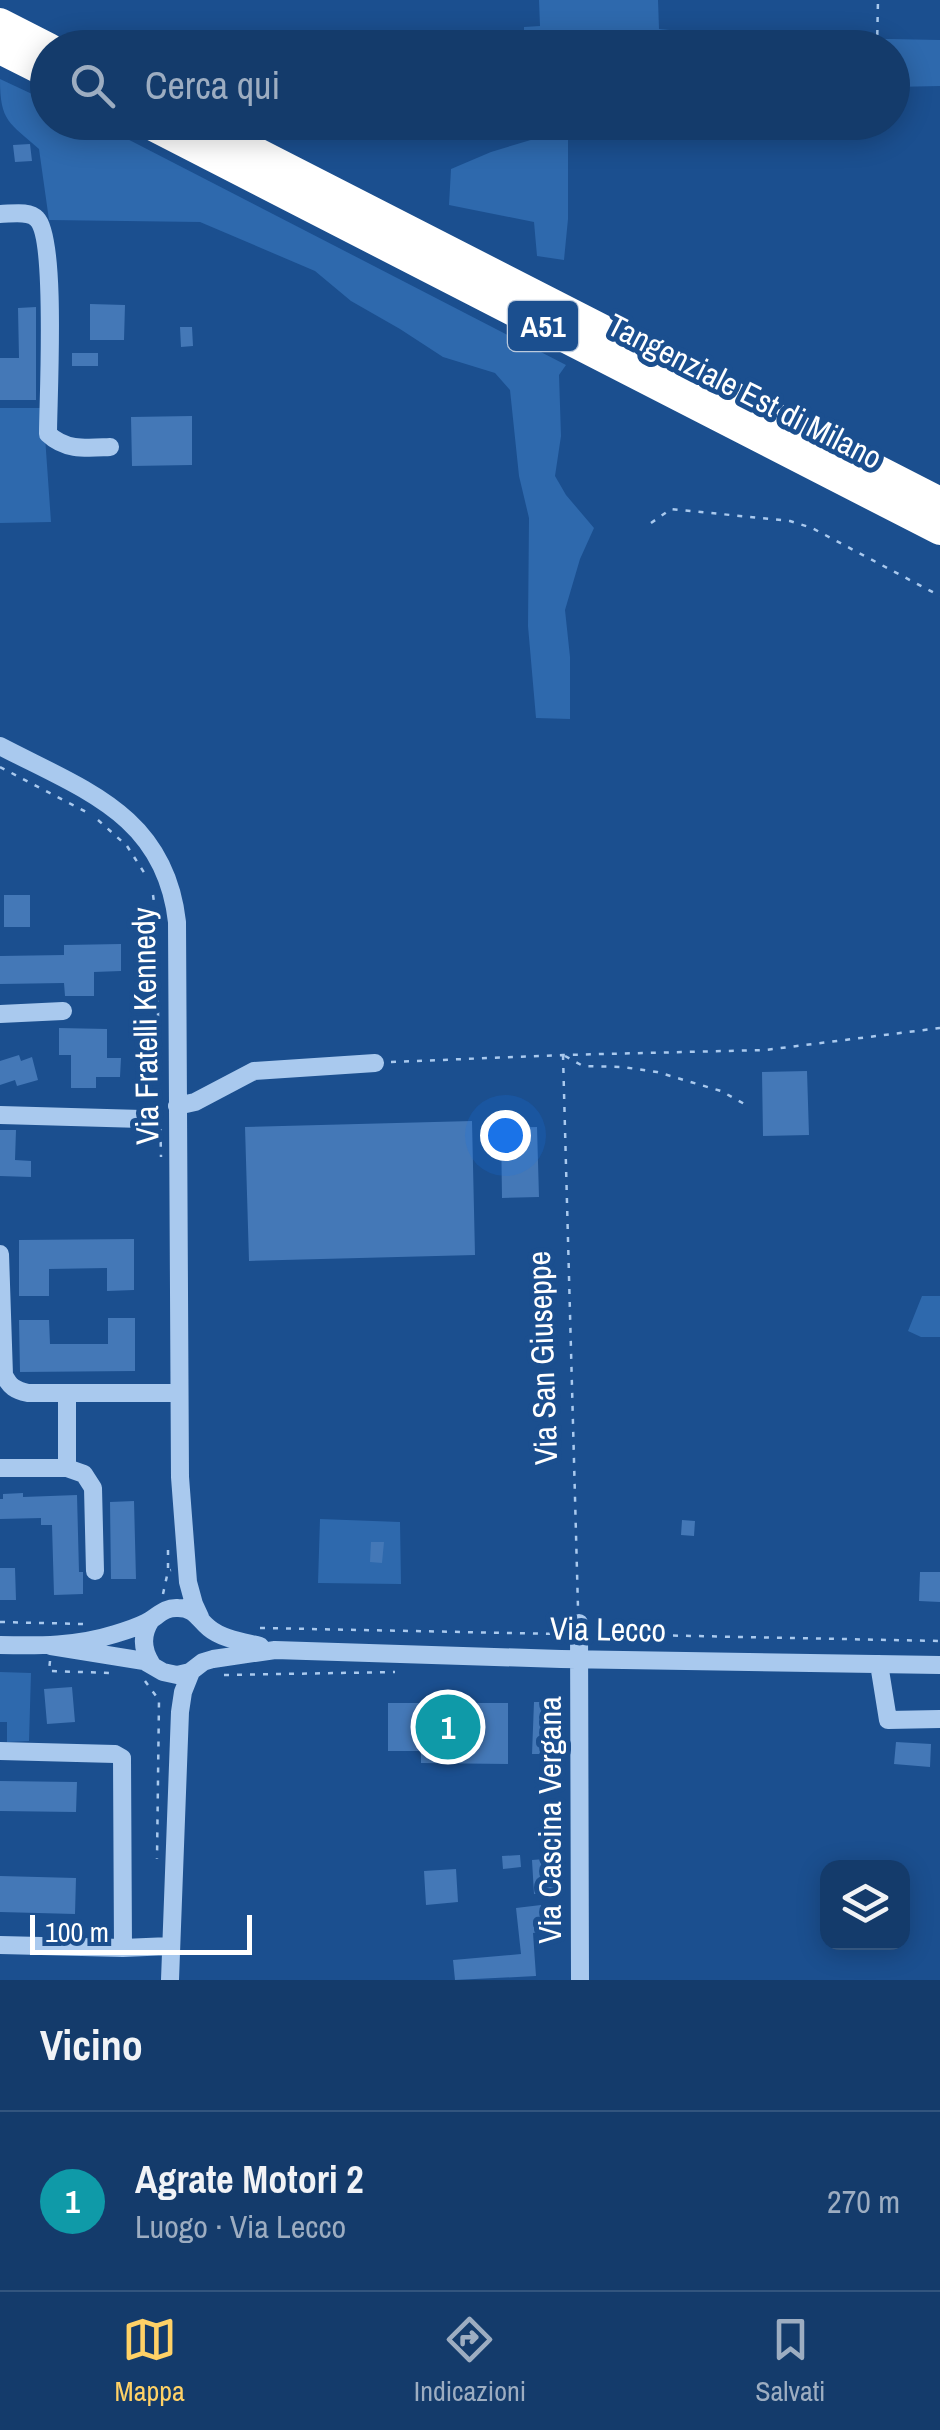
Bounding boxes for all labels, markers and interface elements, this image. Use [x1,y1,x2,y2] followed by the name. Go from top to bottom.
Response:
[30,30,910,140] search box
[65,58,120,113] icon: search
[145,60,280,111] text: Cerca qui
[508,301,578,351] road number: A51
[600,303,890,479] street label: Tangenziale Est di Milano
[121,907,169,1145] street label: Via Fratelli Kennedy
[480,1110,531,1161] your location
[517,1250,567,1466] street label: Via San Giuseppe
[550,1606,666,1652] street label: Via Lecco
[416,1690,480,1764] pin: 1
[528,1696,571,1944] street label: Via Cascina Vergana
[820,1860,910,1950] map controls
[820,1860,910,1950] button: layers
[30,1910,252,1954] scale bar
[45,1913,109,1951] text: 100 m
[40,2017,143,2073] text: Vicino
[135,2154,364,2205] text: Agrate Motori 2
[65,2180,80,2223] text: 1
[827,2180,900,2223] text: 270 m
[135,2205,346,2248] text: Luogo · Via Lecco
[115,2312,185,2410] tab: Mappa
[414,2312,526,2410] tab: Indicazioni
[755,2312,825,2410] tab: Salvati

